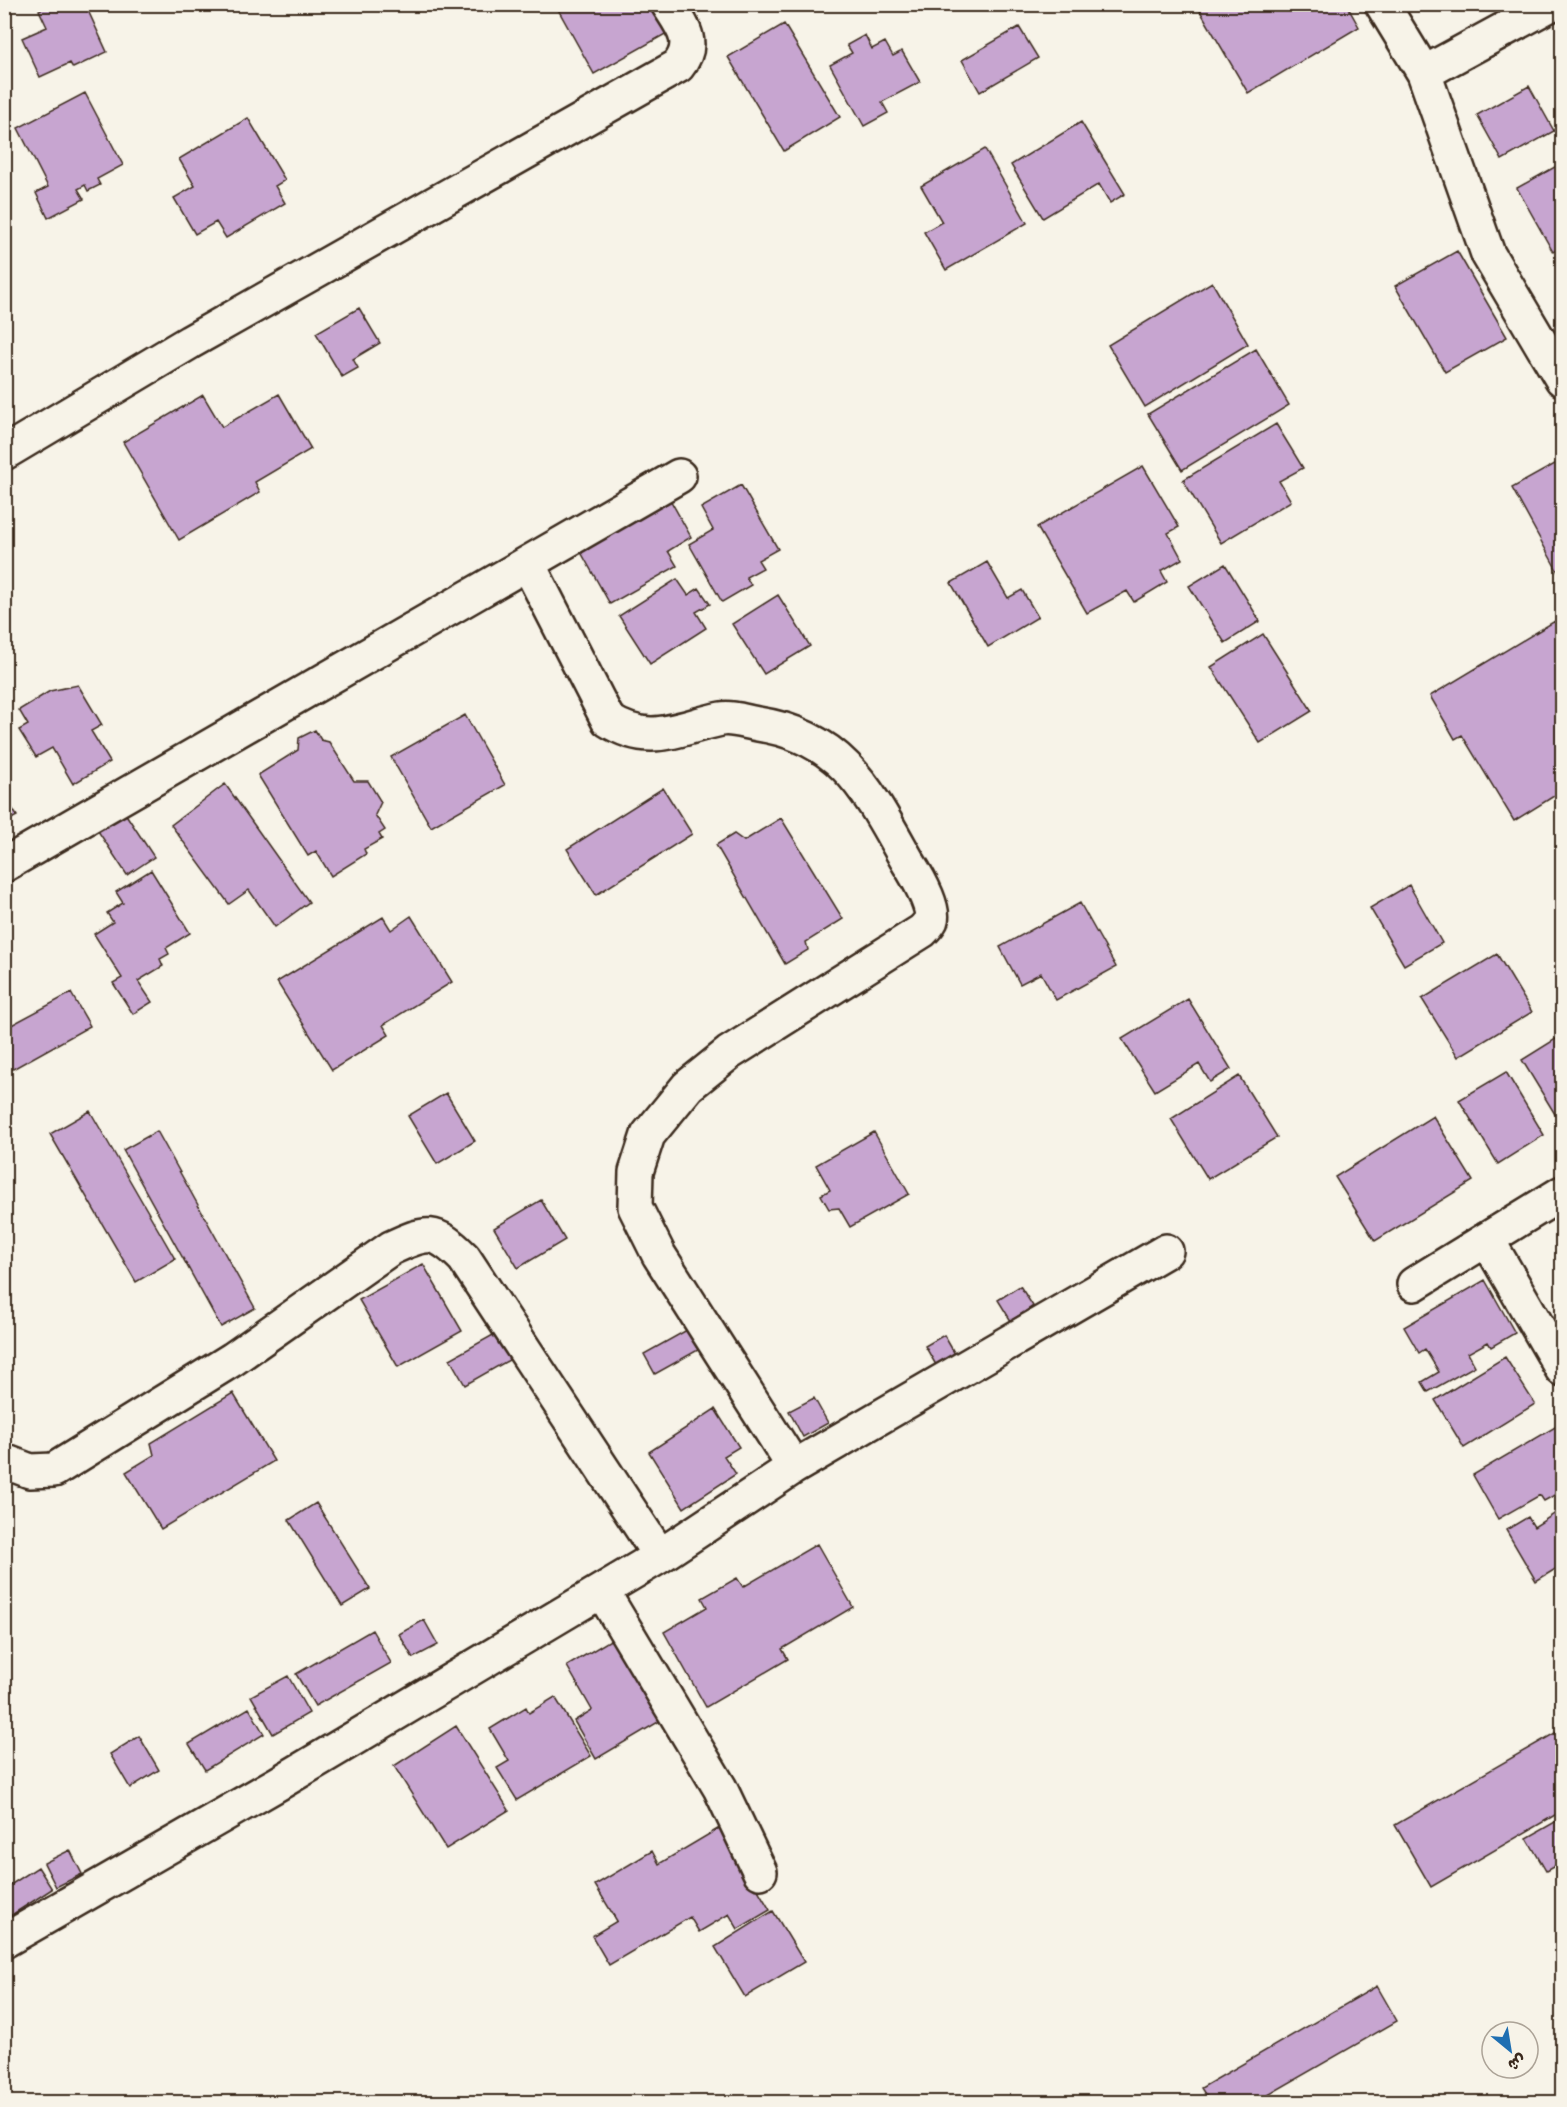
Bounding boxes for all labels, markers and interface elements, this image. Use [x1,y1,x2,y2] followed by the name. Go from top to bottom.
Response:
[1480,2020,1540,2080] north arrow
[1505,2050,1530,2075] text: ش

